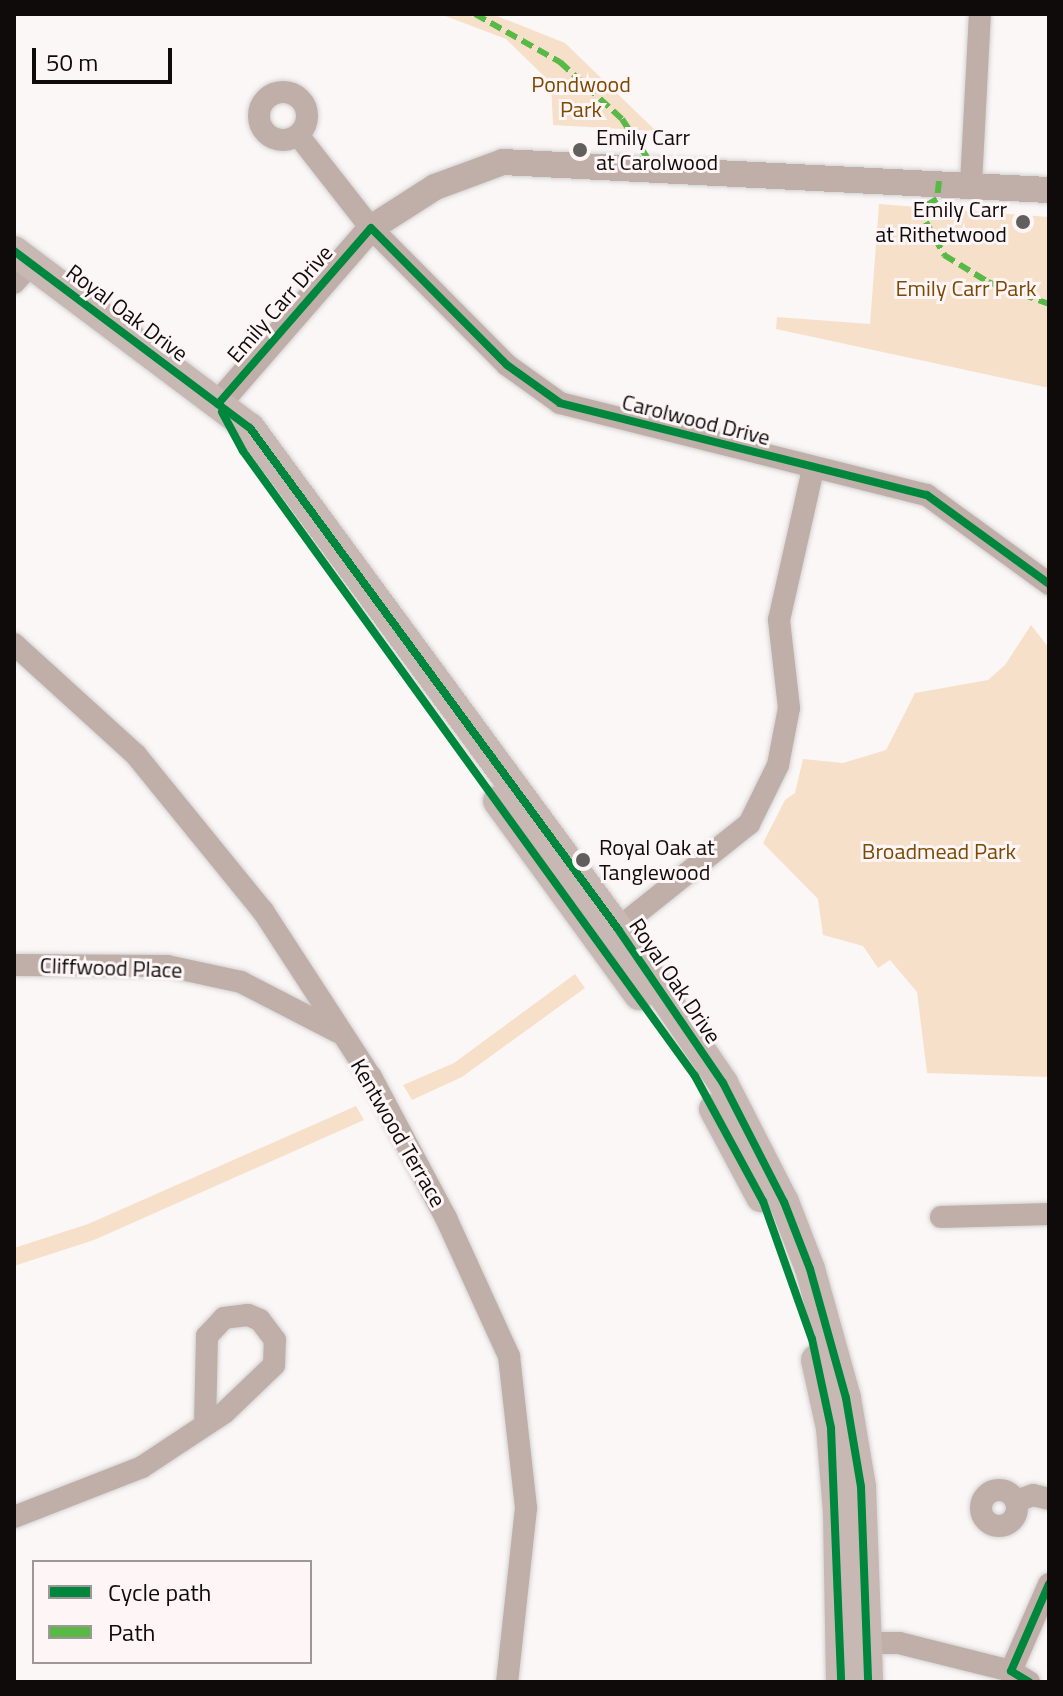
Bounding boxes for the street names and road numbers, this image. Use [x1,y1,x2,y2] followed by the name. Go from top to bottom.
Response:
[222,240,338,368] street label: Emily Carr Drive
[61,259,193,367] street label: Royal Oak Drive
[619,389,773,451] street label: Carolwood Drive
[623,913,727,1049] street label: Royal Oak Drive
[39,952,183,984] street label: Cliffwood Place
[345,1054,451,1212] street label: Kentwood Terrace

